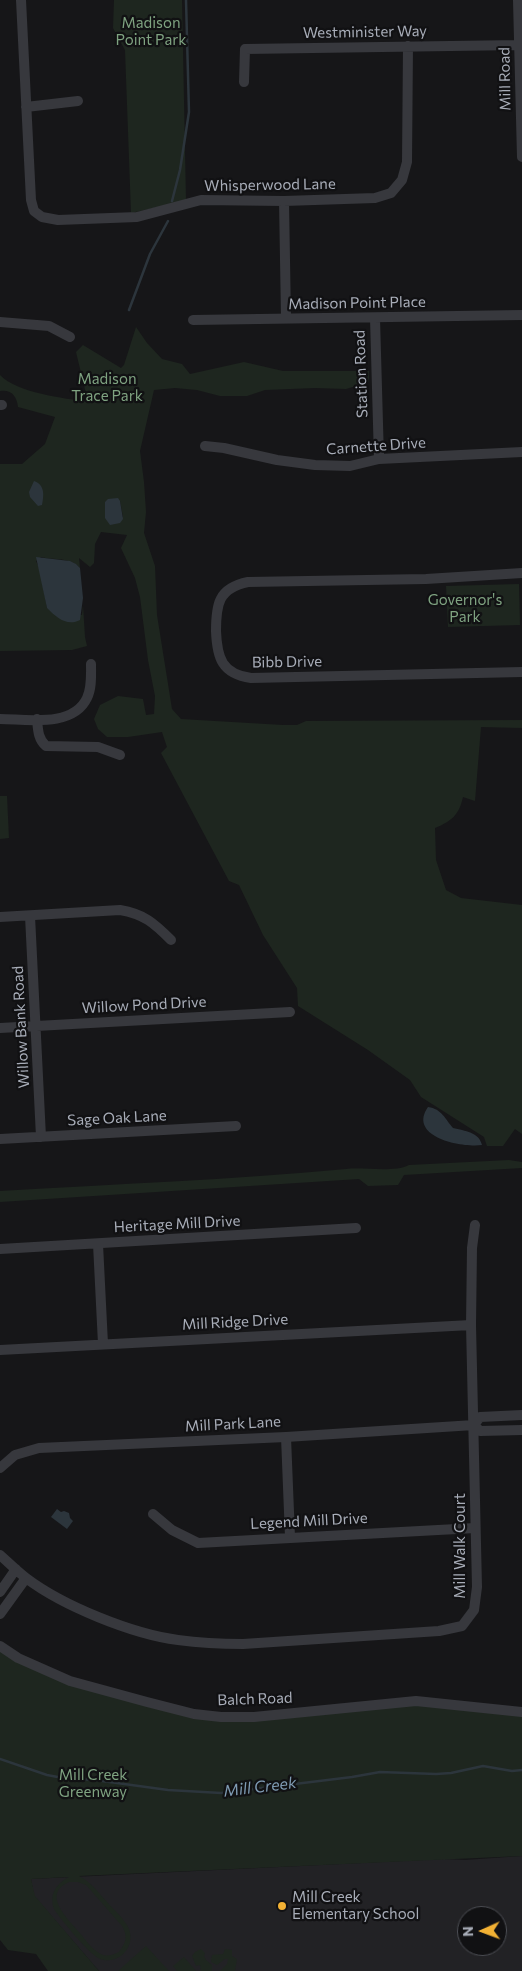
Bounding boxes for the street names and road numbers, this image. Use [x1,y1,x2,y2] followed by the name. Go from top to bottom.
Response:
[303,22,427,42] street label: Westminister Way
[495,47,515,111] street label: Mill Road
[204,175,336,195] street label: Whisperwood Lane
[288,293,426,313] street label: Madison Point Place
[350,330,372,418] street label: Station Road
[326,434,426,458] street label: Carnette Drive
[252,652,322,672] street label: Bibb Drive
[9,965,33,1089] street label: Willow Bank Road
[81,993,207,1017] street label: Willow Pond Drive
[67,1106,167,1130] street label: Sage Oak Lane
[113,1212,241,1236] street label: Heritage Mill Drive
[181,1310,289,1334] street label: Mill Ridge Drive
[185,1413,281,1435] street label: Mill Park Lane
[451,1493,469,1599] street label: Mill Walk Court
[250,1509,368,1533] street label: Legend Mill Drive
[217,1689,293,1709] street label: Balch Road

